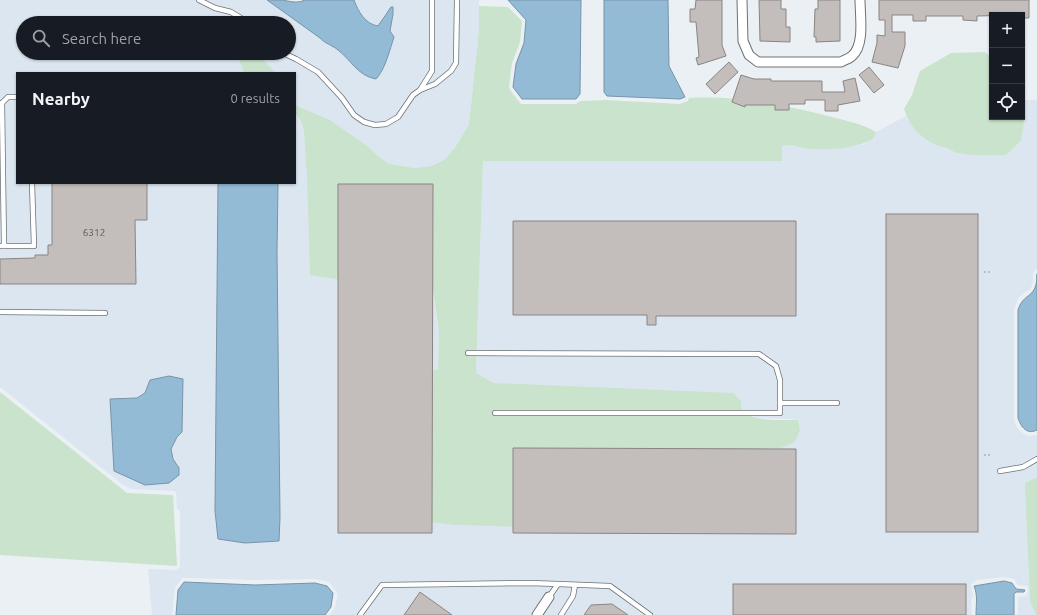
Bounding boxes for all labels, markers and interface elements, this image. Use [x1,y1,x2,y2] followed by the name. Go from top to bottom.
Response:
[989,12,1025,120] map controls
[989,12,1025,48] button: +
[16,16,296,60] search box
[30,27,52,49] icon: search
[62,30,141,47] text: Search here
[989,48,1025,84] button: −
[989,84,1025,120] button: locate
[32,89,90,108] text: Nearby
[230,91,280,105] text: 0 results
[83,227,105,238] house number: 6312

